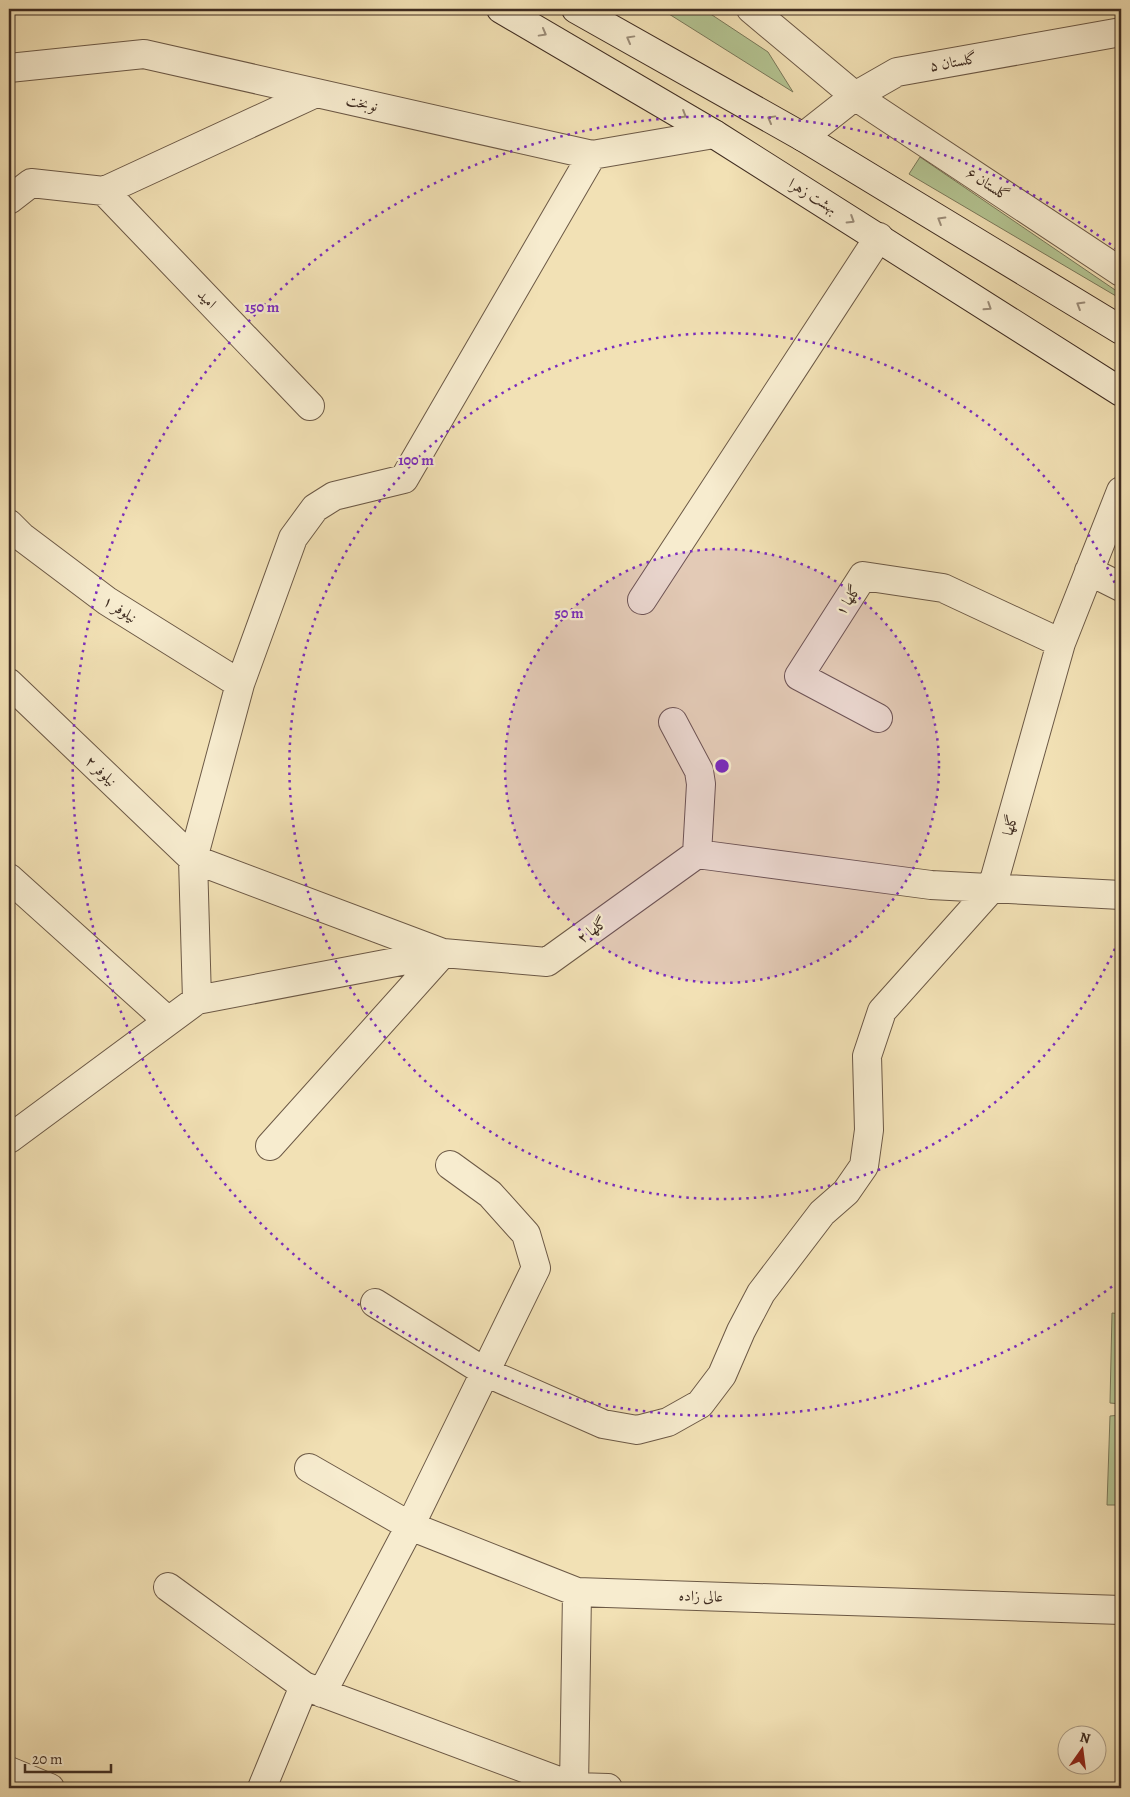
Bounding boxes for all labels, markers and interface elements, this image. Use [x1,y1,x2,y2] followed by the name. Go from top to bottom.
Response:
[538,26,547,36] one-way arrow
[626,36,635,46] one-way arrow
[928,48,978,76] street label: گلستان ۵
[344,90,380,116] street label: نوبخت
[678,109,687,119] one-way arrow
[768,115,777,125] one-way arrow
[963,163,1013,205] street label: گلستان ۶
[785,173,841,219] street label: بهشت زهرا
[845,213,854,223] one-way arrow
[937,217,946,227] one-way arrow
[193,285,221,313] street label: امید
[245,297,280,317] text: 150 m
[983,300,992,310] one-way arrow
[1076,301,1085,311] one-way arrow
[398,450,434,470] text: 100 m
[831,581,865,619] street label: گلها ۱
[99,591,141,627] street label: نیلوفر ۱
[554,603,584,623] text: 50 m
[81,751,121,791] street label: نیلوفر ۲
[713,757,731,775] centre of rings
[997,812,1023,838] street label: گلها
[573,912,611,948] street label: گلها ۲
[678,1585,724,1607] street label: عالی زاده
[1058,1724,1108,1774] north arrow
[1078,1727,1092,1748] text: N
[25,1742,111,1774] scale bar
[32,1749,63,1769] text: 20 m

